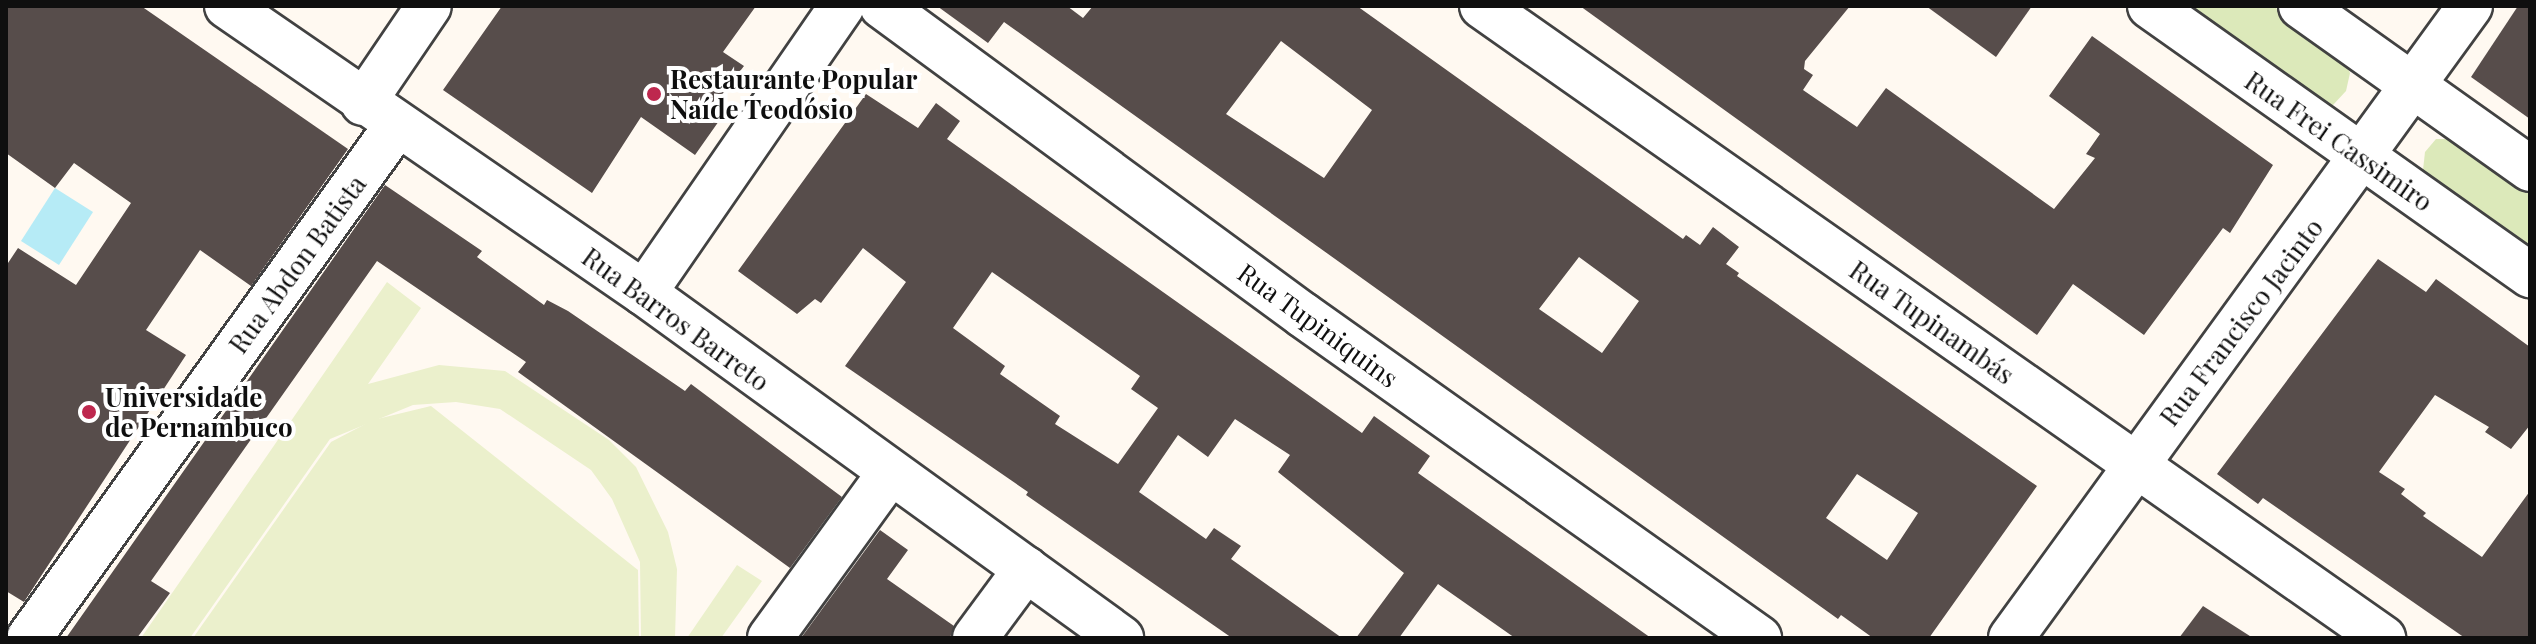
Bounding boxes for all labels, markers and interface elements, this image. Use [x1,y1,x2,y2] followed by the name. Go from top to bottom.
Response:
[670,63,917,124] place label: Restaurante Popular Naíde Teodósio
[2239,65,2439,217] street label: Rua Frei Cassimiro
[645,85,663,103] marker: Restaurante Popular Naíde Teodósio
[222,168,372,360] street label: Rua Abdon Batista
[2153,212,2329,432] street label: Rua Francisco Jacinto
[576,241,776,397] street label: Rua Barros Barreto
[1843,253,2021,391] street label: Rua Tupinambás
[1231,256,1405,394] street label: Rua Tupiniquins
[105,381,293,442] place label: Universidade de Pernambuco
[80,403,98,421] marker: Universidade de Pernambuco

